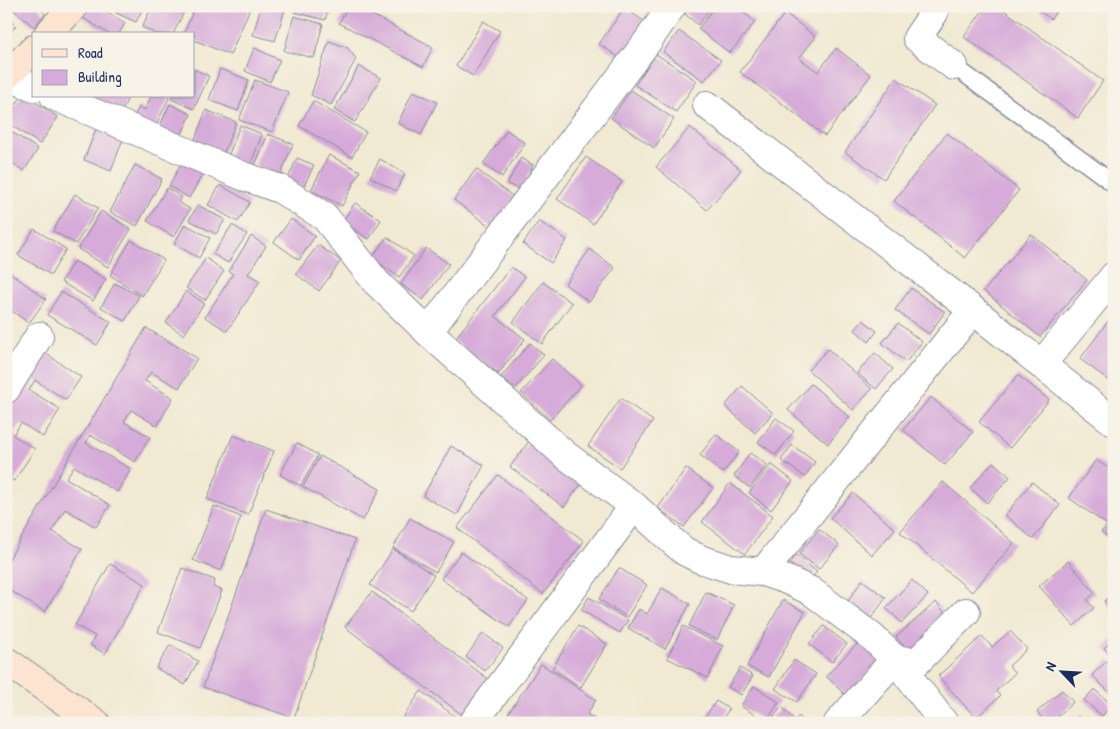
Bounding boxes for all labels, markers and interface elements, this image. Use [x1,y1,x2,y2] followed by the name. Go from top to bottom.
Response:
[32,32,195,98] legend
[78,42,103,63] text: Road
[78,66,122,87] text: Building
[1038,646,1088,696] north arrow
[1040,658,1060,674] text: N

